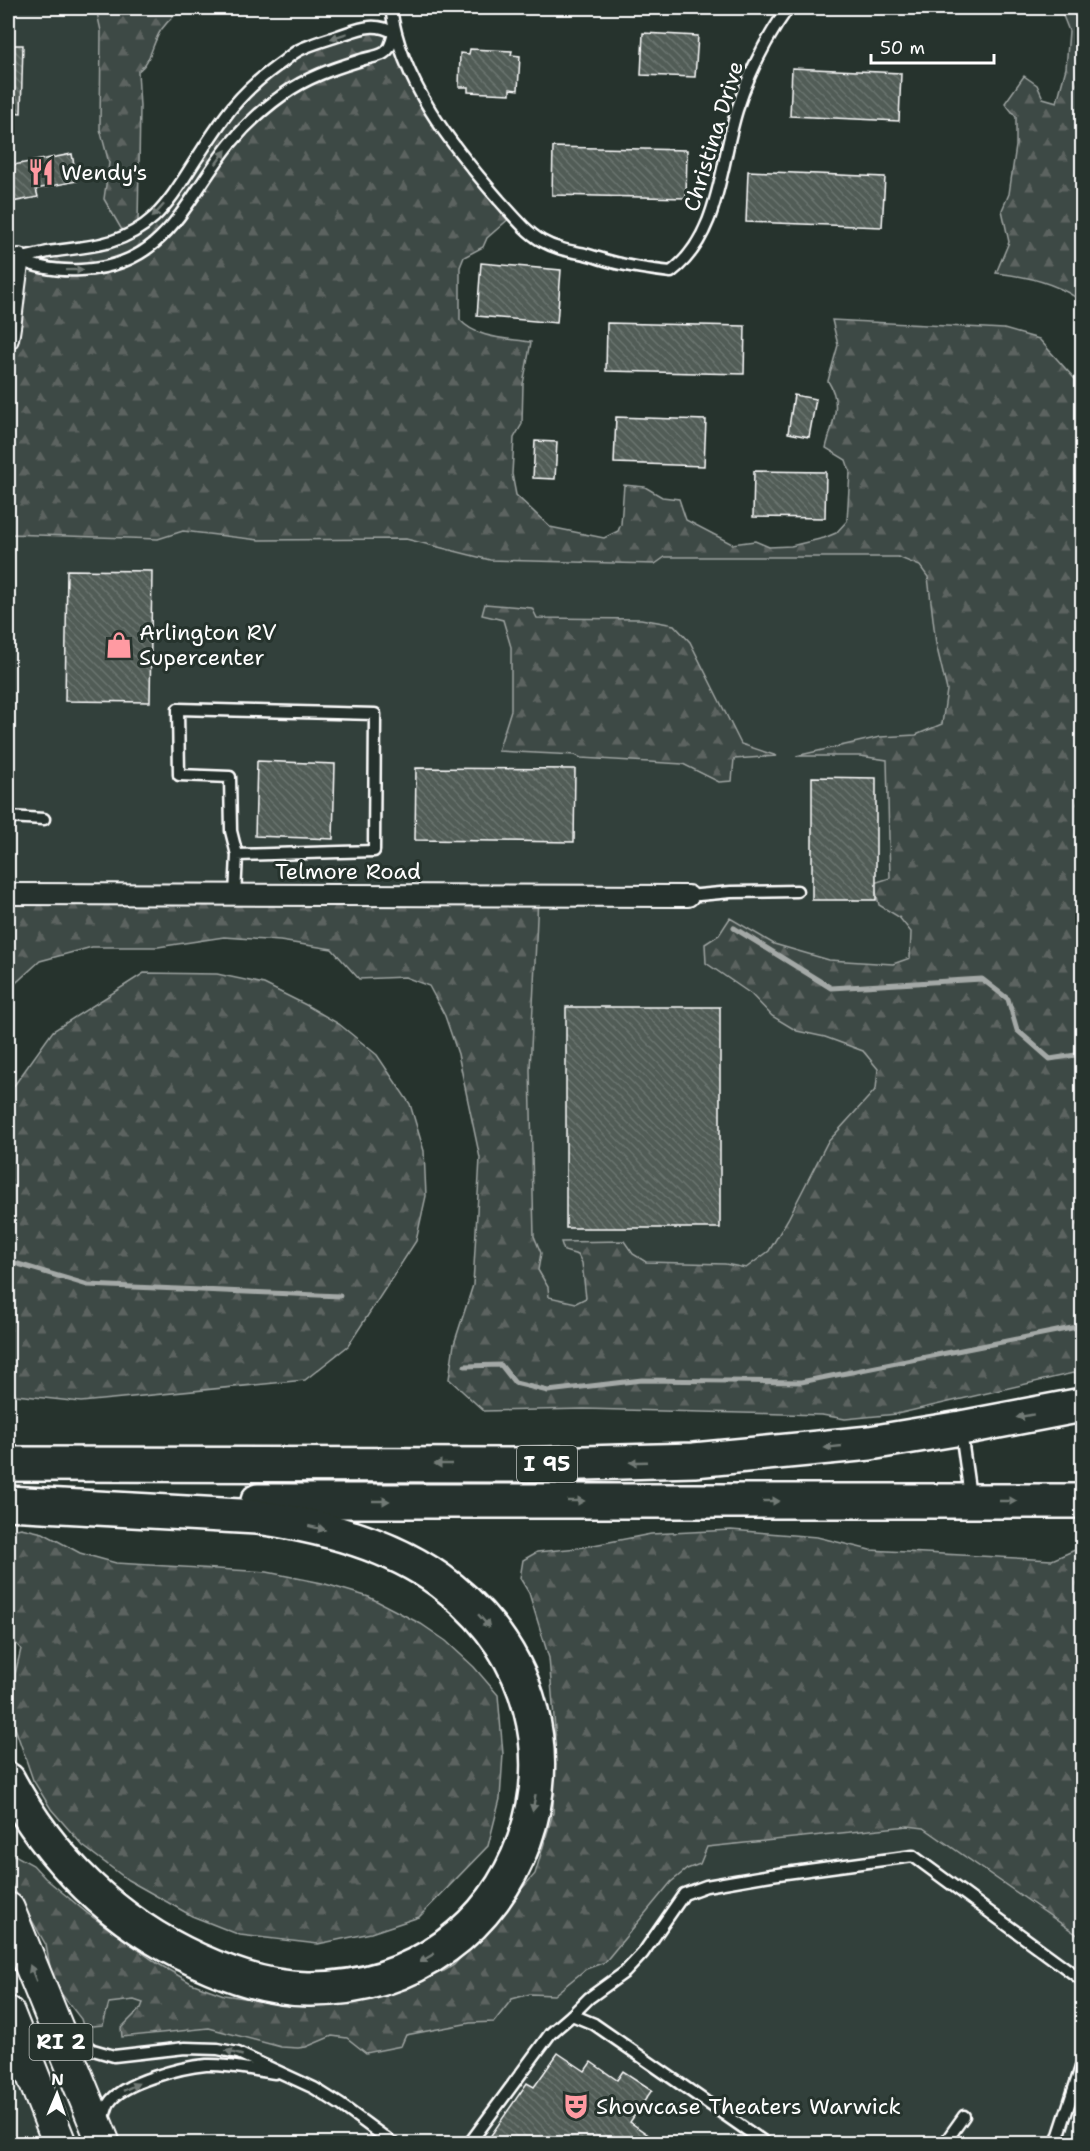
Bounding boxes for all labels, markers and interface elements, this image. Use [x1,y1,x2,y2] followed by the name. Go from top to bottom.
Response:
[871,27,994,65] scale bar
[330,32,348,41] one-way arrow
[880,36,925,60] text: 50 m
[677,57,750,215] street label: Christina Drive
[215,150,227,166] one-way arrow
[26,157,56,187] restaurant icon: Wendy's
[61,158,148,187] place label: Wendy's
[151,203,165,218] one-way arrow
[66,265,85,275] one-way arrow
[139,618,277,672] place label: Arlington RV Supercenter
[104,630,134,660] shop icon: Arlington RV Supercenter
[275,857,421,886] street label: Telmore Road
[1016,1412,1035,1421] one-way arrow
[823,1442,842,1452] one-way arrow
[517,1446,577,1482] road number: I 95
[629,1457,648,1466] one-way arrow
[434,1459,453,1469] one-way arrow
[371,1496,390,1506] one-way arrow
[566,1496,585,1506] one-way arrow
[761,1496,780,1506] one-way arrow
[998,1496,1017,1506] one-way arrow
[307,1523,326,1533] one-way arrow
[477,1613,490,1628] one-way arrow
[529,1794,538,1813] one-way arrow
[418,1953,435,1963] one-way arrow
[28,1964,38,1982] one-way arrow
[29,2024,92,2060] road number: RI 2
[225,2048,243,2057] one-way arrow
[27,2064,87,2124] north arrow
[51,2069,64,2090] text: N
[123,2082,140,2091] one-way arrow
[561,2091,591,2121] theatre icon: Showcase Theaters Warwick
[596,2092,901,2121] place label: Showcase Theaters Warwick

